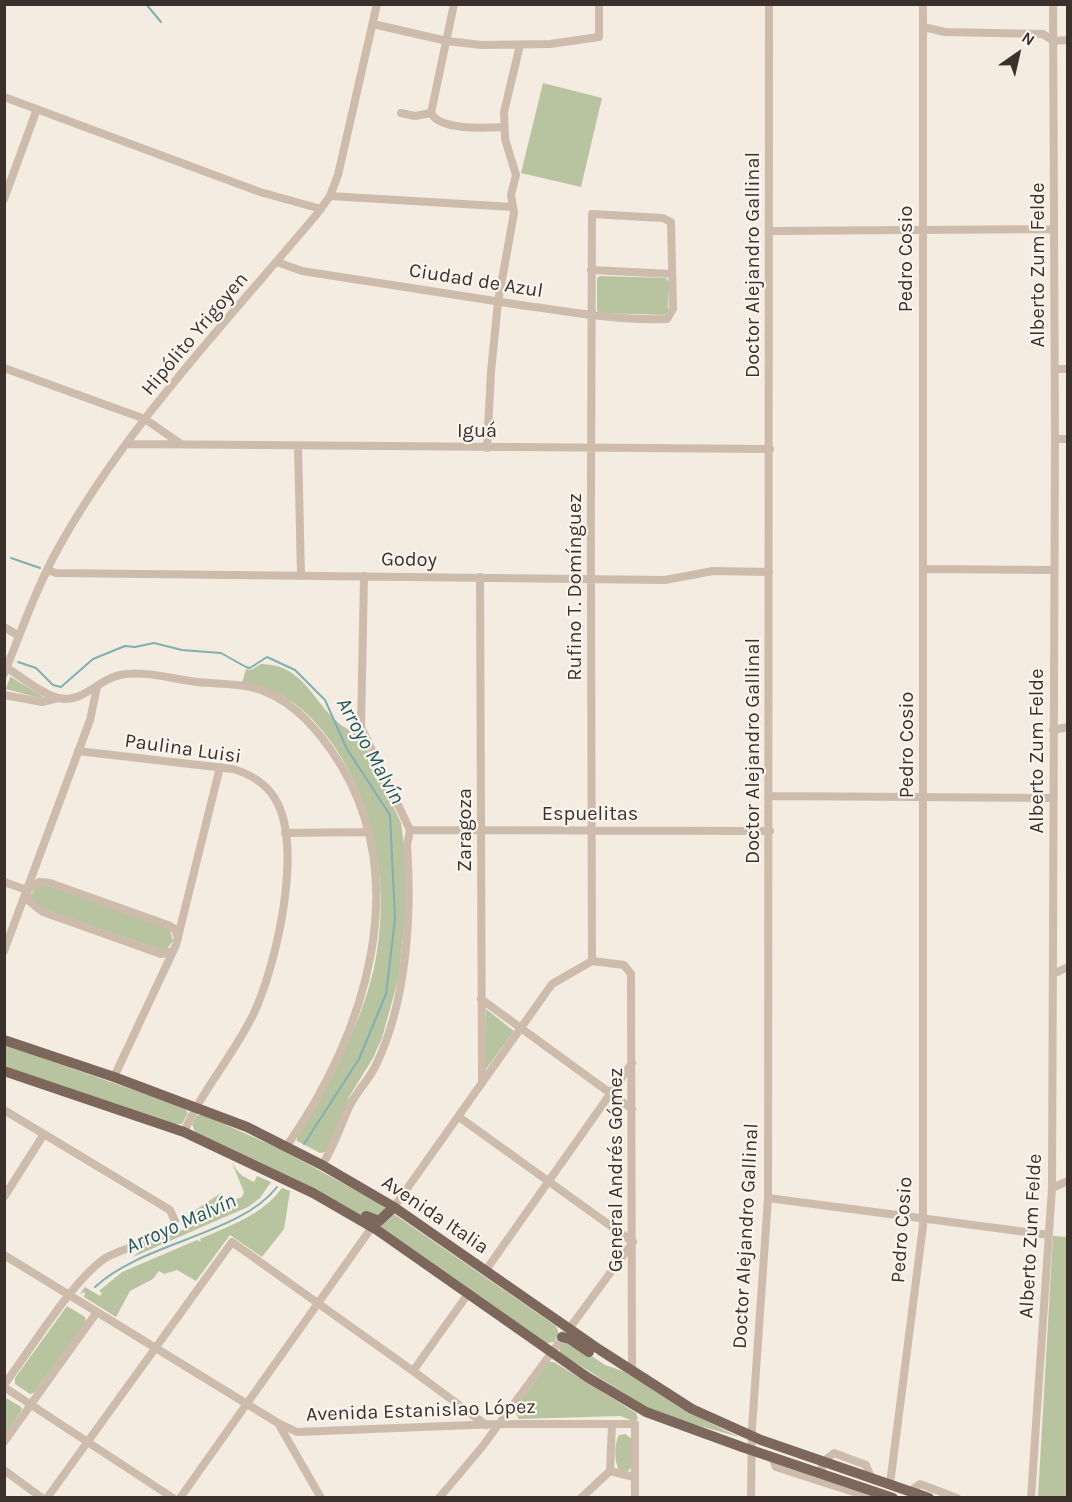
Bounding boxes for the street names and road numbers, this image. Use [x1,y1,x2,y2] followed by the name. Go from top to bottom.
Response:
[741,152,765,378] street label: Doctor Alejandro Gallinal
[1026,183,1050,347] street label: Alberto Zum Felde
[894,206,918,312] street label: Pedro Cosio
[407,259,545,303] street label: Ciudad de Azul
[136,268,254,400] street label: Hipólito Yrigoyen
[457,419,497,443] street label: Iguá
[563,493,587,681] street label: Rufino T. Domínguez
[381,548,437,572] street label: Godoy
[741,638,765,864] street label: Doctor Alejandro Gallinal
[1025,669,1049,833] street label: Alberto Zum Felde
[895,692,919,798] street label: Pedro Cosio
[123,729,243,769] street label: Paulina Luisi
[453,788,477,872] street label: Zaragoza
[542,802,638,826] street label: Espuelitas
[604,1068,628,1272] street label: General Andrés Gómez
[728,1122,764,1350] street label: Doctor Alejandro Gallinal
[1015,1153,1047,1319] street label: Alberto Zum Felde
[377,1170,493,1260] street label: Avenida Italia
[886,1176,918,1284] street label: Pedro Cosio
[306,1395,536,1427] street label: Avenida Estanislao López

